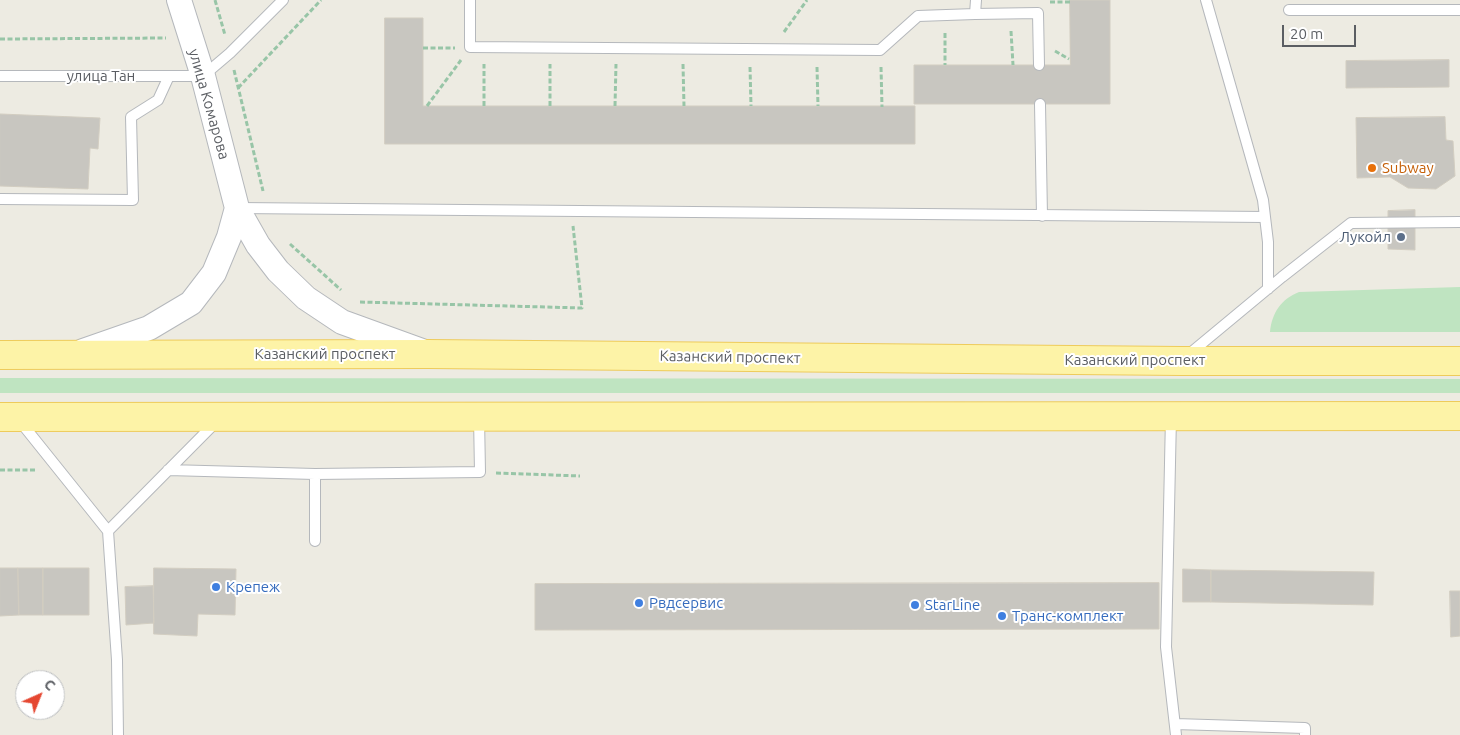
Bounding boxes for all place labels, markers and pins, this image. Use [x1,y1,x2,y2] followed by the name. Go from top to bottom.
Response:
[1382,159,1434,177] place label: Subway
[1366,162,1378,174] marker: Subway
[1340,228,1391,246] place label: Лукойл
[1395,231,1407,243] marker: Лукойл
[226,578,280,596] place label: Крепеж
[210,581,222,593] marker: Крепеж
[649,594,723,612] place label: Рвдсервис
[925,596,980,614] place label: StarLine
[633,597,645,609] marker: Рвдсервис
[909,599,921,611] marker: StarLine
[1012,607,1123,625] place label: Транс-комплект
[996,610,1008,622] marker: Транс-комплект

